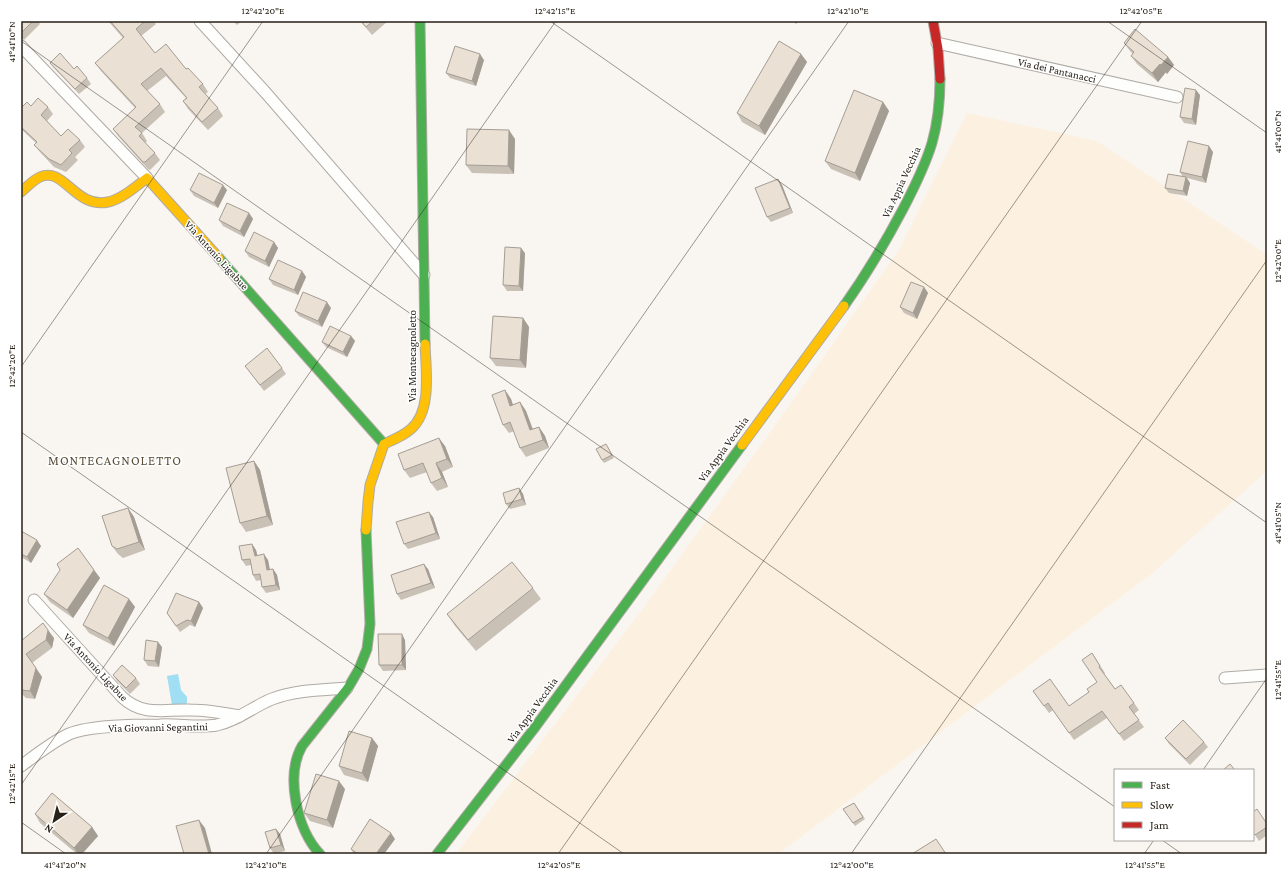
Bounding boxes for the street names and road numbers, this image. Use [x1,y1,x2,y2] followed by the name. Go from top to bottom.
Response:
[1017,55,1097,85] street label: Via dei Pantanacci
[879,144,924,220] street label: Via Appia Vecchia
[182,218,251,293] street label: Via Antonio Ligabue
[406,310,419,402] street label: Via Montecagnoletto
[695,414,751,484] street label: Via Appia Vecchia
[61,630,131,704] street label: Via Antonio Ligabue
[504,675,560,745] street label: Via Appia Vecchia
[108,720,208,735] street label: Via Giovanni Segantini

